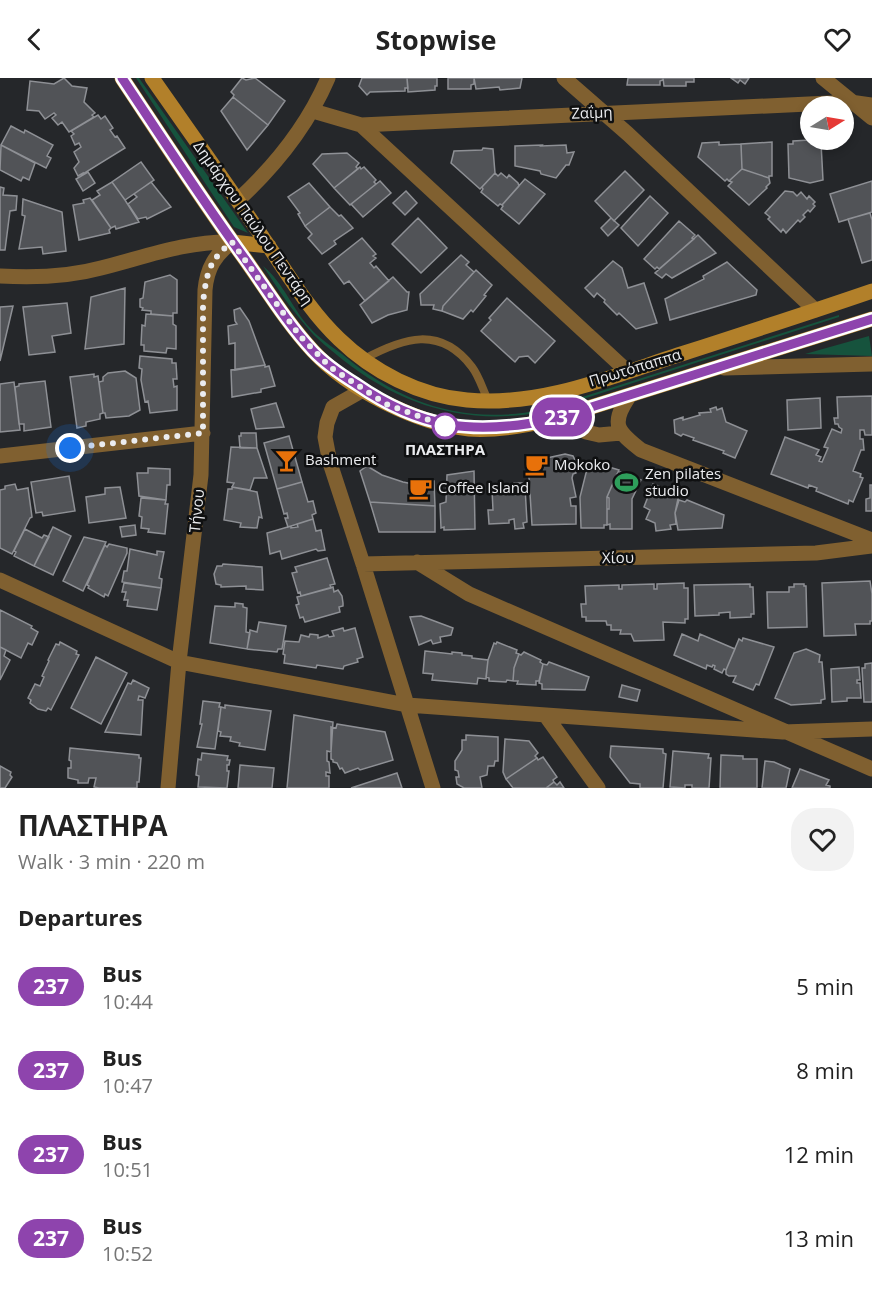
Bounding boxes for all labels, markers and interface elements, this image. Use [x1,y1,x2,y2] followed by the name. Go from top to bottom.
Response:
[375,21,497,58] text: Stopwise
[18,23,51,56] icon: back
[821,23,854,56] icon: heart
[800,96,854,150] north arrow
[800,96,854,150] map controls
[571,101,613,123] street label: Ζαΐμη
[190,137,318,308] street label: Δημάρχου Παύλου Πεντάρη
[586,344,683,391] street label: Πρωτόπαππα
[528,398,596,436] line badge: 237
[544,403,580,431] text: 237
[432,413,458,439] marker: ΠΛΑΣΤΗΡΑ
[55,433,85,463] your location
[405,439,486,459] place label: ΠΛΑΣΤΗΡΑ
[274,447,300,473] bar icon: Bashment
[305,449,376,469] place label: Bashment
[523,452,549,478] cafe icon: Mokoko
[554,454,610,474] place label: Mokoko
[645,463,721,500] place label: Zen pilates studio
[614,470,640,496] sports icon: Zen pilates studio
[407,475,433,501] cafe icon: Coffee Island
[438,477,529,497] place label: Coffee Island
[184,488,208,534] street label: Τήνου
[602,547,634,567] street label: Χίου
[18,806,168,844] text: ΠΛΑΣΤΗΡΑ
[791,808,854,871] button: heart
[18,848,205,875] text: Walk · 3 min · 220 m
[18,902,142,932] text: Departures
[102,958,142,988] text: Bus
[796,971,854,1001] text: 5 min
[33,972,69,1000] text: 237
[102,988,153,1015] text: 10:44
[102,1042,142,1072] text: Bus
[796,1055,854,1085] text: 8 min
[33,1056,69,1084] text: 237
[102,1072,153,1099] text: 10:47
[102,1126,142,1156] text: Bus
[784,1139,854,1169] text: 12 min
[33,1140,69,1168] text: 237
[102,1156,153,1183] text: 10:51
[102,1210,142,1240] text: Bus
[784,1223,854,1253] text: 13 min
[33,1224,69,1252] text: 237
[102,1240,153,1267] text: 10:52

